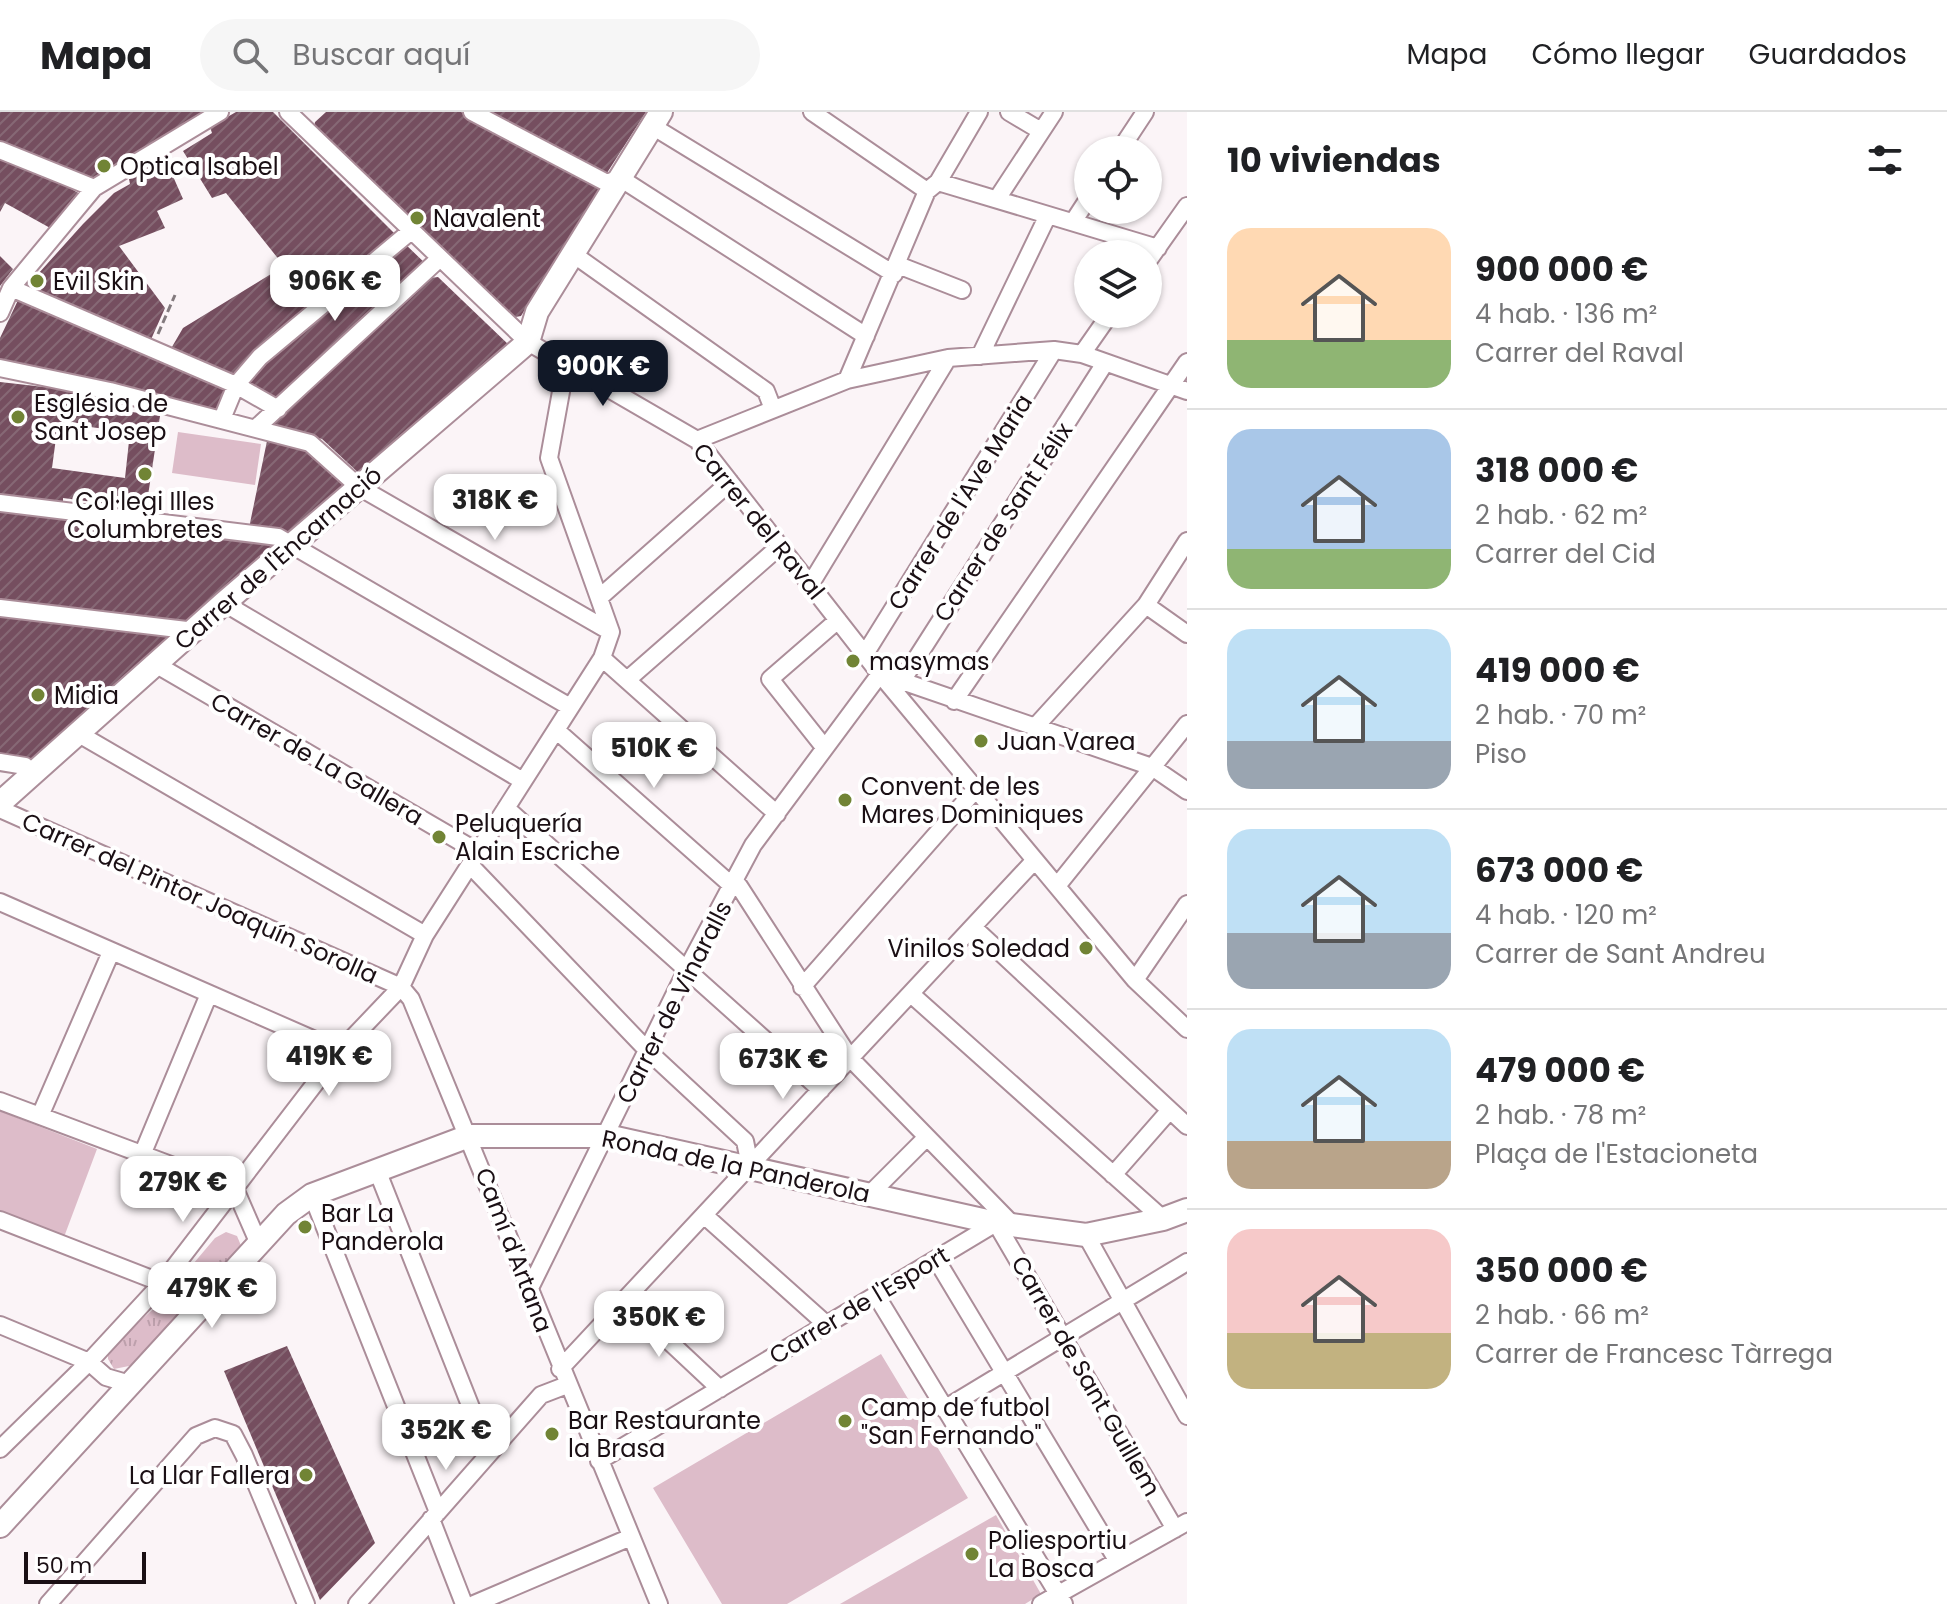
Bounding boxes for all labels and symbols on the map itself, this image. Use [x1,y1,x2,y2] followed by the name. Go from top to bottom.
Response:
[120,150,279,183] place label: Optica Isabel
[95,157,113,175] marker: Optica Isabel
[433,202,541,235] place label: Navalent
[408,209,426,227] marker: Navalent
[270,255,400,323] pin: 906K €
[53,265,145,298] place label: Evil Skin
[28,272,46,290] marker: Evil Skin
[538,340,668,408] pin: 900K €
[34,387,168,448] place label: Església de Sant Josep
[880,388,1040,616] street label: Carrer de l'Ave Maria
[9,408,27,426] marker: Església de Sant Josep
[926,416,1080,628] street label: Carrer de Sant Félix
[686,436,832,606] street label: Carrer del Raval
[167,459,389,657] street label: Carrer de l'Encarnació
[136,465,154,483] marker: Col·legi Illes Columbretes
[430,474,560,542] pin: 318K €
[67,485,223,546] place label: Col·legi Illes Columbretes
[869,645,989,678] place label: masymas
[844,652,862,670] marker: masymas
[54,679,119,712] place label: Midia
[205,685,429,833] street label: Carrer de La Gallera
[29,686,47,704] marker: Midia
[589,722,719,790] pin: 510K €
[997,725,1136,758] place label: Juan Varea
[972,732,990,750] marker: Juan Varea
[861,770,1084,831] place label: Convent de les Mares Dominiques
[836,791,854,809] marker: Convent de les Mares Dominiques
[17,804,383,992] street label: Carrer del Pintor Joaquín Sorolla
[455,807,620,868] place label: Peluquería Alain Escriche
[430,828,448,846] marker: Peluquería Alain Escriche
[609,895,739,1109] street label: Carrer de Vinaralls
[888,932,1070,965] place label: Vinilos Soledad
[1077,939,1095,957] marker: Vinilos Soledad
[264,1030,394,1098] pin: 419K €
[718,1033,848,1101] pin: 673K €
[599,1121,873,1211] street label: Ronda de la Panderola
[118,1156,248,1224] pin: 279K €
[468,1163,560,1337] street label: Camí d'Artana
[321,1197,444,1258] place label: Bar La Panderola
[296,1218,314,1236] marker: Bar La Panderola
[763,1238,955,1372] street label: Carrer de l'Esport
[1004,1250,1168,1502] street label: Carrer de Sant Guillem
[147,1262,277,1330] pin: 479K €
[594,1291,724,1359] pin: 350K €
[861,1391,1050,1452] place label: Camp de futbol "San Fernando"
[381,1404,511,1472] pin: 352K €
[568,1404,761,1465] place label: Bar Restaurante la Brasa
[836,1412,854,1430] marker: Camp de futbol "San Fernando"
[543,1425,561,1443] marker: Bar Restaurante la Brasa
[129,1459,290,1492] place label: La Llar Fallera
[297,1466,315,1484] marker: La Llar Fallera
[988,1524,1127,1585] place label: Poliesportiu La Bosca
[963,1545,981,1563] marker: Poliesportiu La Bosca
[24,1548,146,1584] scale bar

